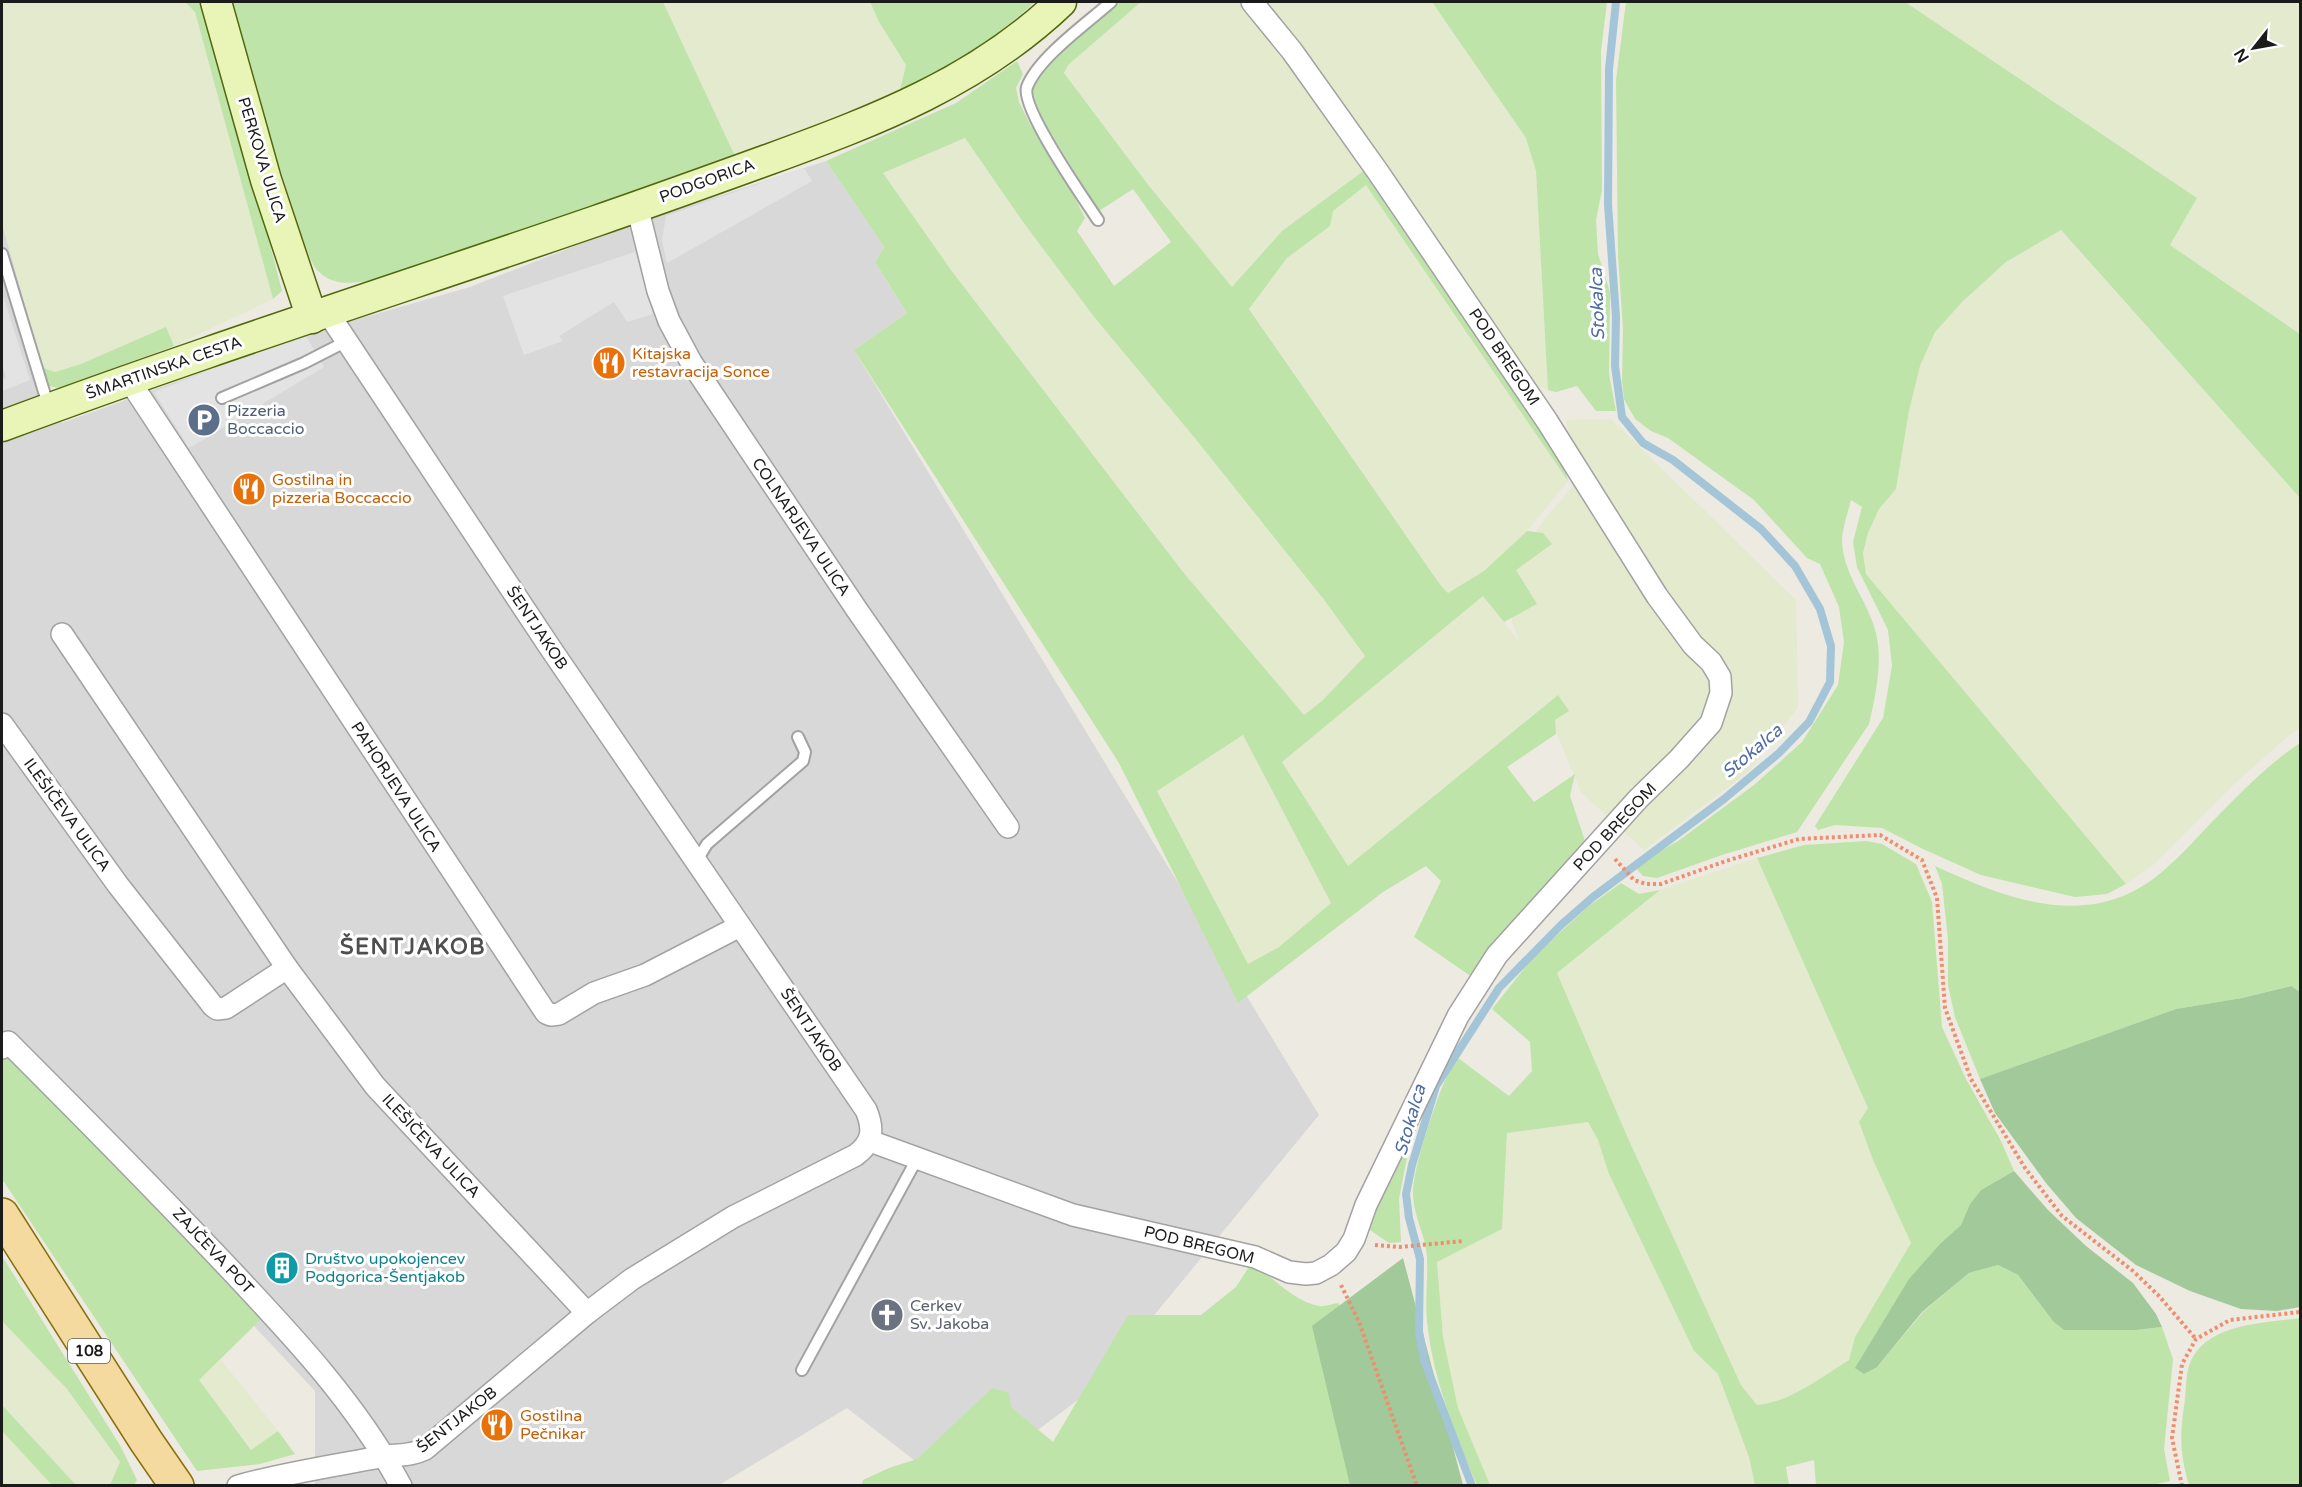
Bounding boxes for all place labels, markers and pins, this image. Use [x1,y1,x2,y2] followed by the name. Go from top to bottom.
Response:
[632,344,770,382] place label: Kitajska restavracija Sonce
[591,345,627,381] restaurant icon: Kitajska restavracija Sonce
[227,401,304,439] place label: Pizzeria Boccaccio
[186,402,222,438] parking icon: Pizzeria Boccaccio
[272,470,412,508] place label: Gostilna in pizzeria Boccaccio
[231,471,267,507] restaurant icon: Gostilna in pizzeria Boccaccio
[305,1249,466,1287] place label: Društvo upokojencev Podgorica-Šentjakob
[264,1250,300,1286] building icon: Društvo upokojencev Podgorica-Šentjakob
[910,1296,989,1334] place label: Cerkev Sv. Jakoba
[869,1297,905,1333] church icon: Cerkev Sv. Jakoba
[520,1406,586,1444] place label: Gostilna Pečnikar
[479,1407,515,1443] restaurant icon: Gostilna Pečnikar

